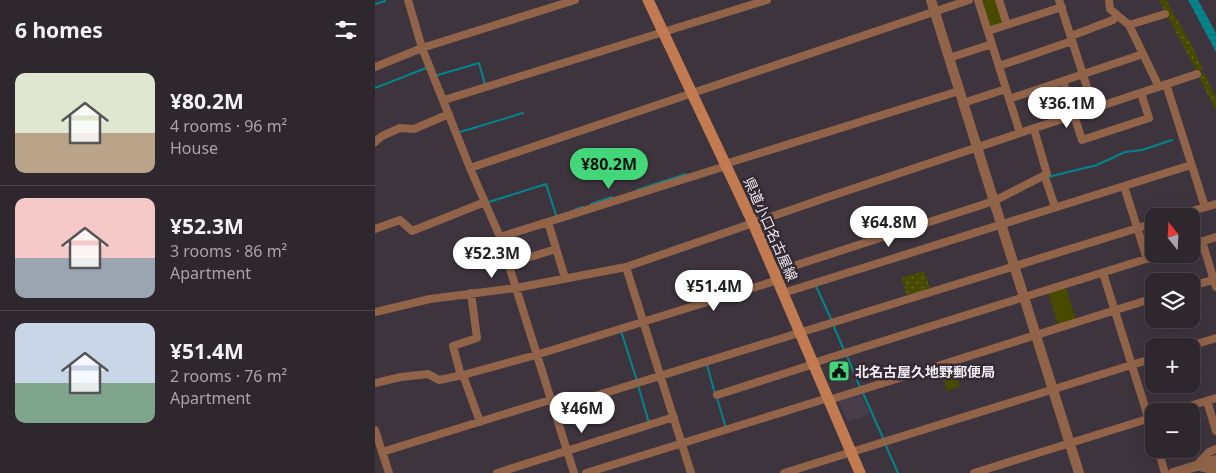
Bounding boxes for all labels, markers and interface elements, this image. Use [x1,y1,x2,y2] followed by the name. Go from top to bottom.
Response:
[15,16,103,44] text: 6 homes
[332,16,360,44] icon: filters
[1026,86,1108,129] pin: ¥36.1M
[170,87,244,115] text: ¥80.2M
[1039,92,1095,114] text: ¥36.1M
[55,93,115,153] icon: home
[170,115,287,137] text: 4 rooms · 96 m²
[170,137,218,159] text: House
[568,148,650,190] pin: ¥80.2M
[581,153,637,175] text: ¥80.2M
[740,174,802,284] street label: 県道小口名古屋線
[848,206,930,248] pin: ¥64.8M
[1145,208,1200,262] north arrow
[1145,208,1200,458] map controls
[861,211,917,233] text: ¥64.8M
[170,212,244,240] text: ¥52.3M
[55,218,115,278] icon: home
[451,236,533,279] pin: ¥52.3M
[170,240,287,262] text: 3 rooms · 86 m²
[464,242,520,264] text: ¥52.3M
[170,262,251,284] text: Apartment
[673,270,755,312] pin: ¥51.4M
[1145,273,1200,328] button: layers
[686,275,742,297] text: ¥51.4M
[170,337,244,365] text: ¥51.4M
[1145,338,1200,393] button: +
[55,343,115,403] icon: home
[827,359,851,383] public building icon: 北名古屋久地野郵便局
[855,362,995,381] place label: 北名古屋久地野郵便局
[170,365,287,387] text: 2 rooms · 76 m²
[170,387,251,409] text: Apartment
[552,392,612,434] pin: ¥46M
[561,397,603,419] text: ¥46M
[1145,403,1200,458] button: −

